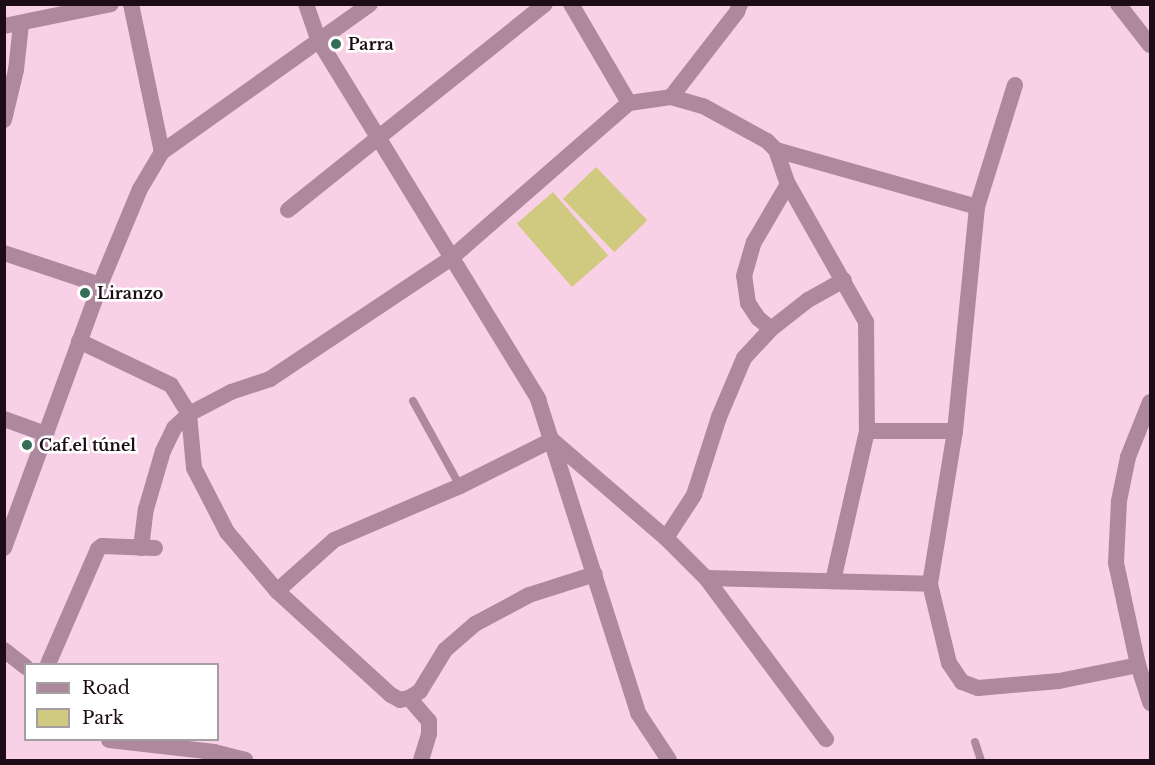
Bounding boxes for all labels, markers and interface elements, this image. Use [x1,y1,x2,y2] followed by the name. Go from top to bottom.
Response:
[348,34,394,54] place label: Parra
[329,37,343,51] marker: Parra
[97,283,163,303] place label: Liranzo
[78,286,92,300] marker: Liranzo
[39,435,136,455] place label: Caf.el túnel
[20,438,34,452] marker: Caf.el túnel
[24,663,219,741] legend
[82,677,130,699] text: Road
[82,707,124,729] text: Park

